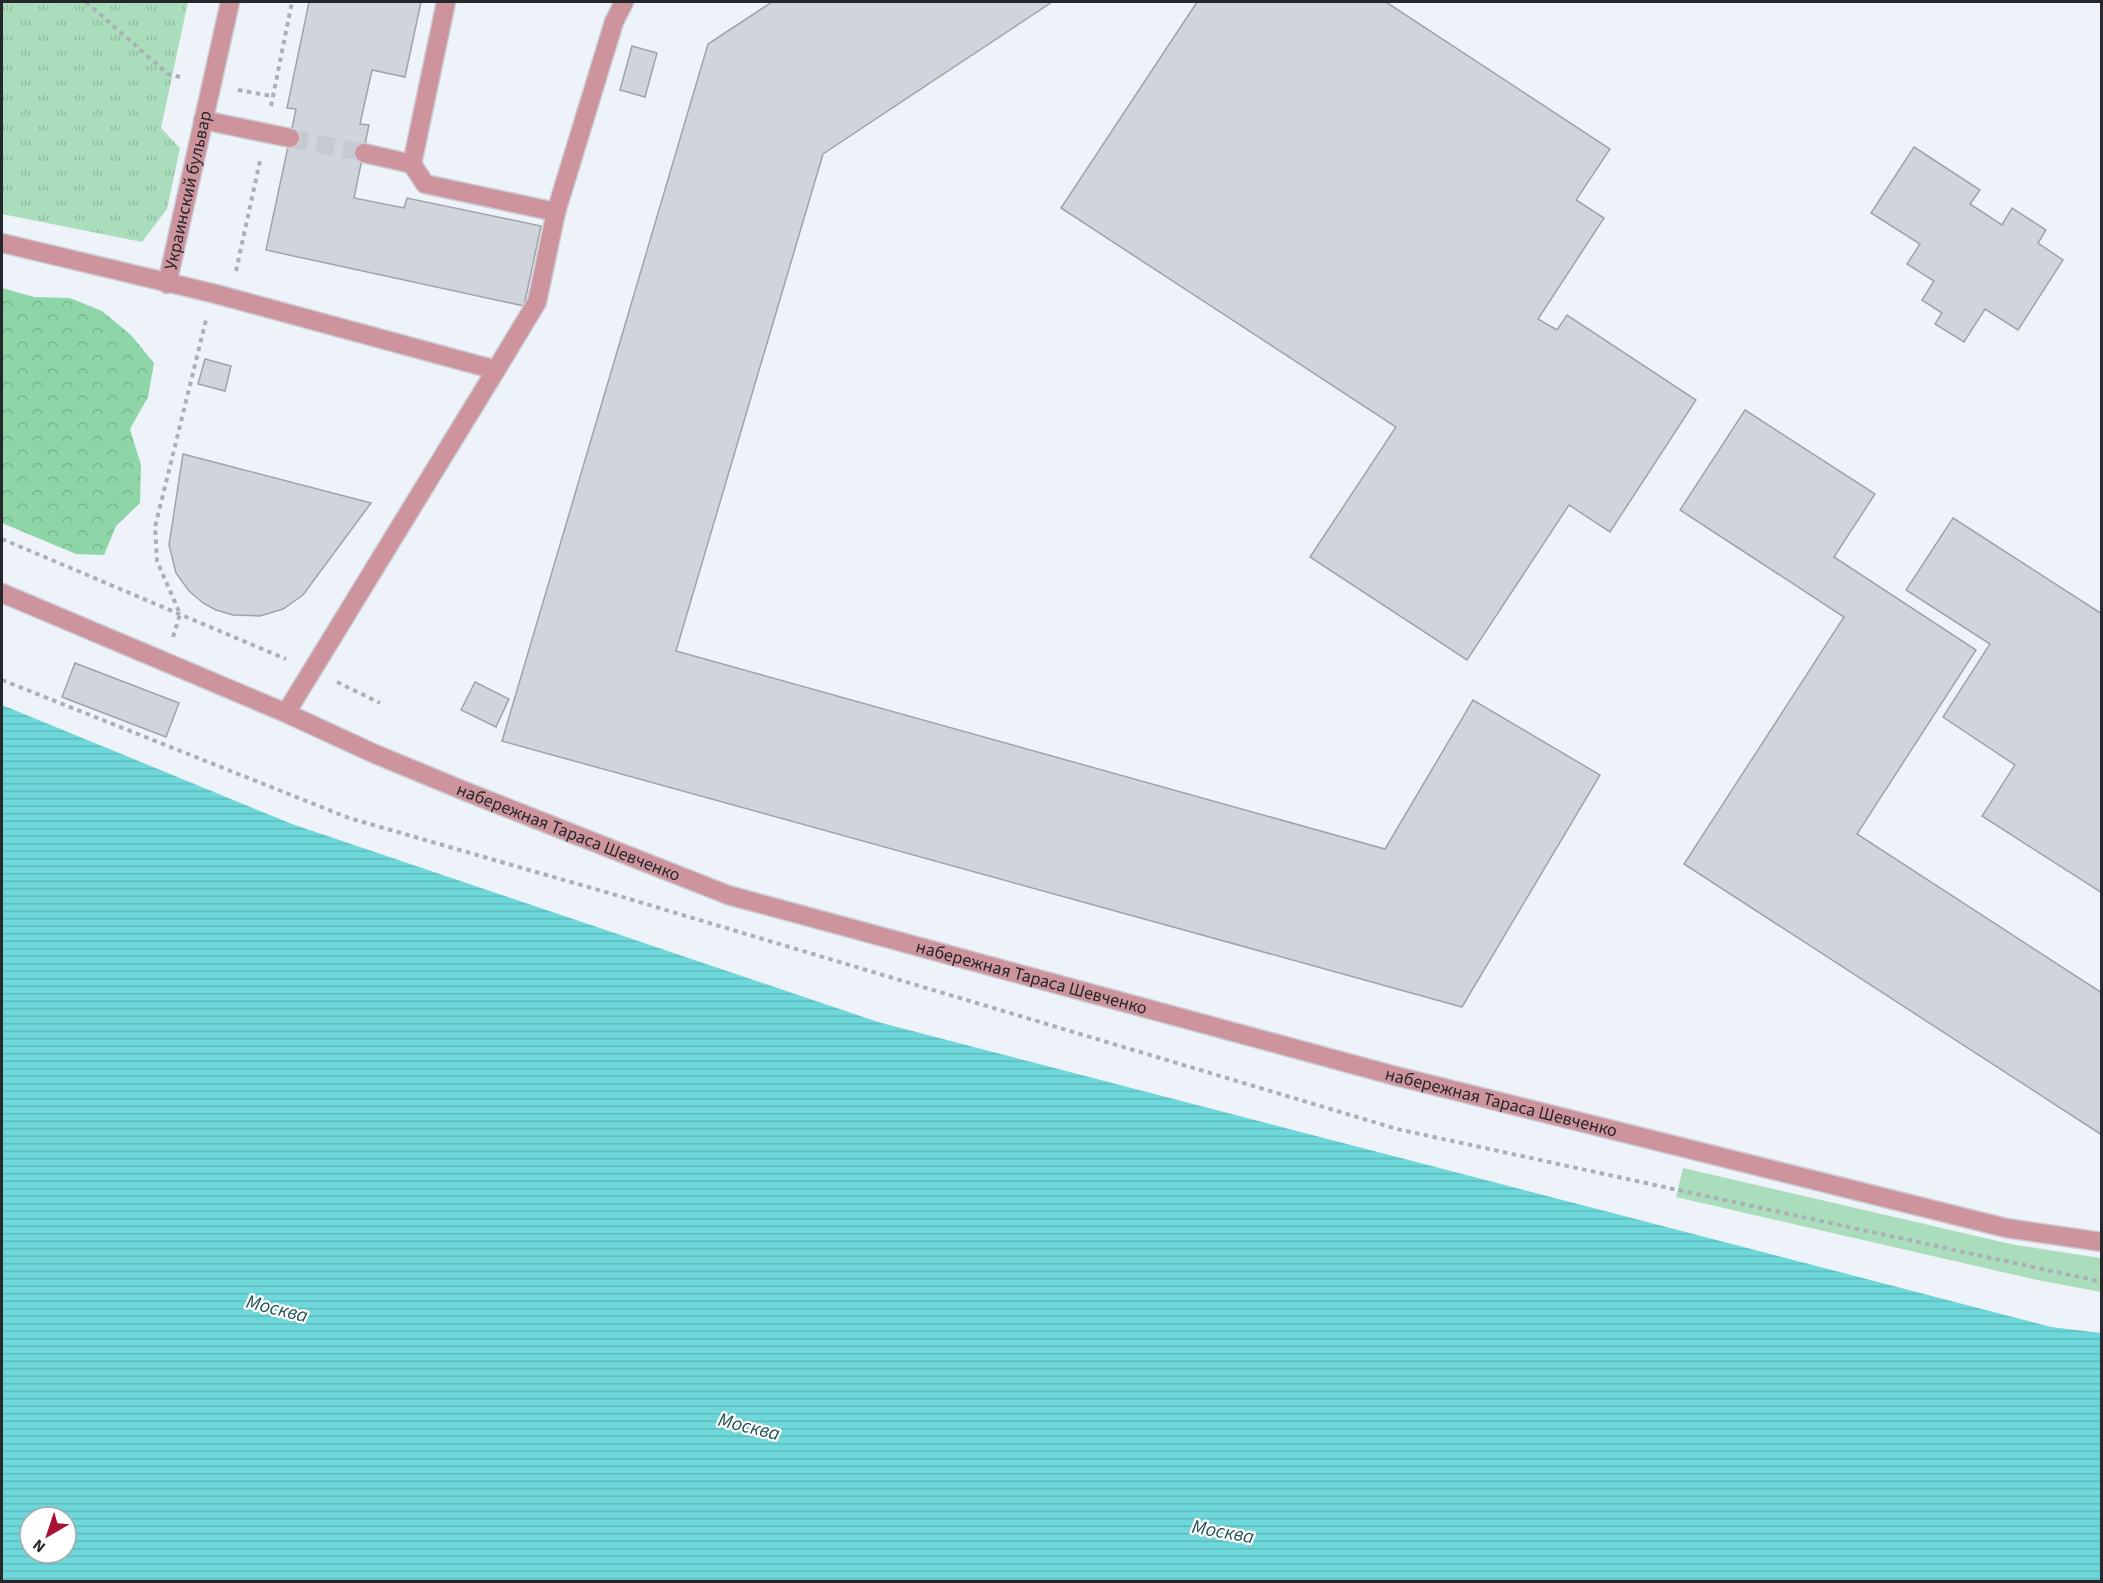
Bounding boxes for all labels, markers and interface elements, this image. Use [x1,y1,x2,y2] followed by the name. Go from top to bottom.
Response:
[158,108,218,272] street label: Украинский бульвар
[453,777,684,887] street label: набережная Тараса Шевченко
[913,934,1150,1021] street label: набережная Тараса Шевченко
[1382,1061,1620,1143] street label: набережная Тараса Шевченко
[243,1288,311,1330] water label: Москва
[715,1406,783,1448] water label: Москва
[18,1505,78,1565] north arrow
[1190,1513,1257,1551] water label: Москва
[28,1534,50,1558] text: N

